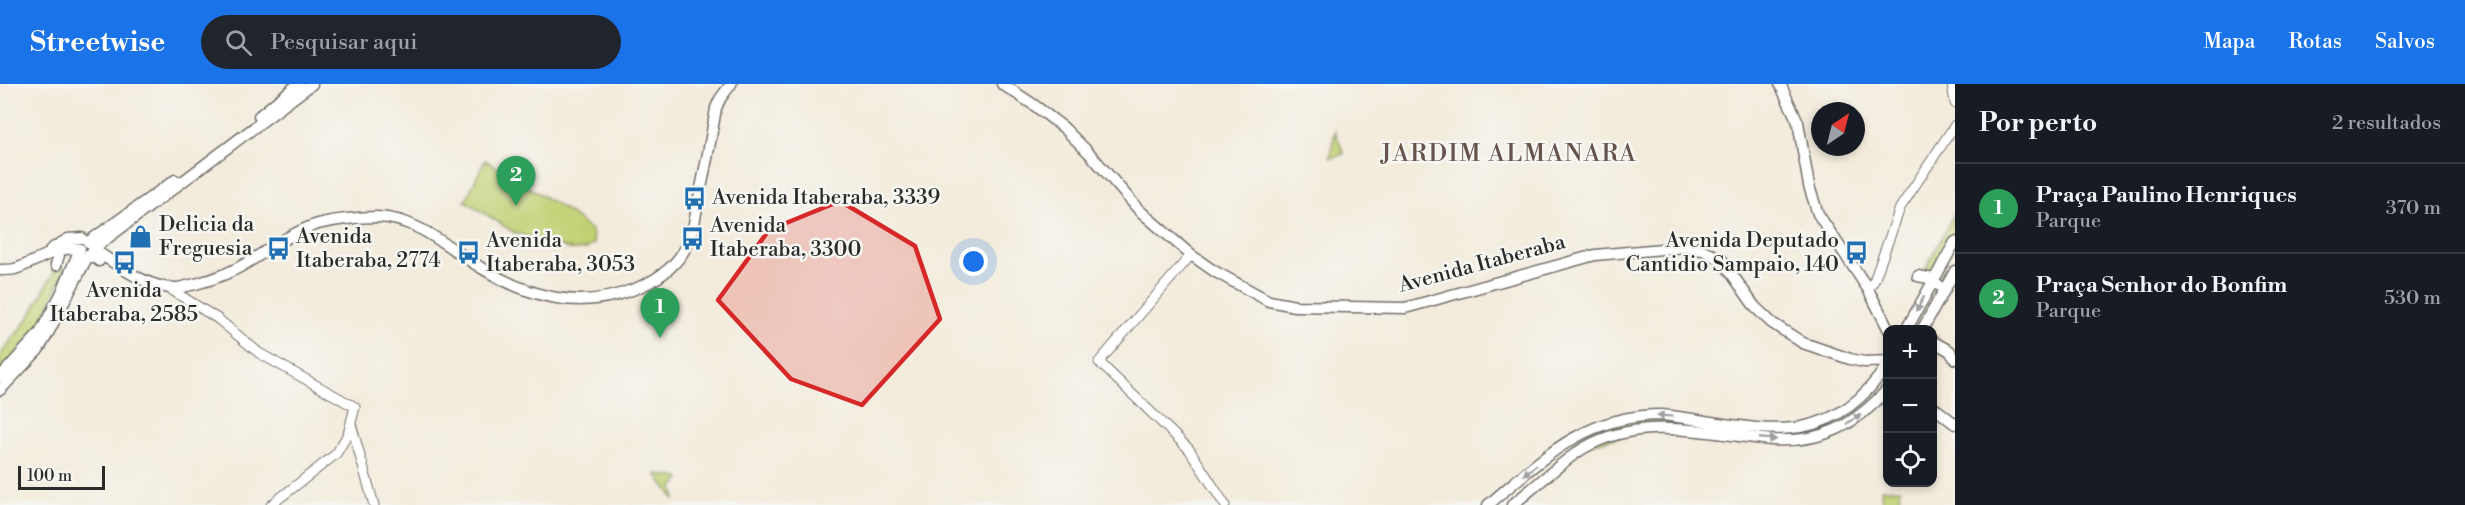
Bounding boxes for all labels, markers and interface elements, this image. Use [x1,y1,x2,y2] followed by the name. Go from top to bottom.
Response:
[201,15,621,69] search box
[30,25,165,60] text: Streetwise
[222,26,255,59] icon: search
[270,29,418,56] text: Pesquisar aqui
[2203,29,2255,55] text: Mapa
[2288,29,2342,55] text: Rotas
[2375,29,2435,55] text: Salvos
[1811,102,1865,156] north arrow
[1979,107,2097,139] text: Por perto
[2332,111,2441,136] text: 2 resultados
[1380,139,1637,169] district label: JARDIM ALMANARA
[496,156,536,206] pin: 2
[2036,182,2297,209] text: Praça Paulino Henriques
[681,185,707,211] bus stop icon: Avenida Itaberaba, 3339
[711,185,940,211] place label: Avenida Itaberaba, 3339
[1994,196,2003,221] text: 1
[2386,196,2441,221] text: 370 m
[2036,209,2101,234] text: Parque
[159,212,254,262] place label: Delicia da Freguesia
[709,213,861,263] place label: Avenida Itaberaba, 3300
[128,224,154,250] shop icon: Delicia da Freguesia
[295,224,441,274] place label: Avenida Itaberaba, 2774
[679,225,705,251] bus stop icon: Avenida Itaberaba, 3300
[485,228,635,278] place label: Avenida Itaberaba, 3053
[1626,228,1839,278] place label: Avenida Deputado Cantidio Sampaio, 140
[1395,229,1569,299] street label: Avenida Itaberaba
[265,236,291,262] bus stop icon: Avenida Itaberaba, 2774
[455,240,481,266] bus stop icon: Avenida Itaberaba, 3053
[1844,240,1870,266] bus stop icon: Avenida Deputado Cantidio Sampaio, 140
[959,247,988,276] your location
[111,250,137,276] bus stop icon: Avenida Itaberaba, 2585
[2036,272,2287,299] text: Praça Senhor do Bonfim
[50,278,198,328] place label: Avenida Itaberaba, 2585
[1992,286,2005,311] text: 2
[2384,286,2441,311] text: 530 m
[640,288,680,338] pin: 1
[1915,296,1925,313] one-way arrow
[2036,299,2101,324] text: Parque
[1883,325,1937,487] map controls
[1883,325,1937,379] button: +
[1883,379,1937,433] button: −
[1656,411,1675,420] one-way arrow
[1845,414,1862,425] one-way arrow
[1883,433,1937,487] button: locate
[1758,435,1777,444] one-way arrow
[18,463,105,490] scale bar
[1522,464,1537,476] one-way arrow
[27,466,72,486] text: 100 m

